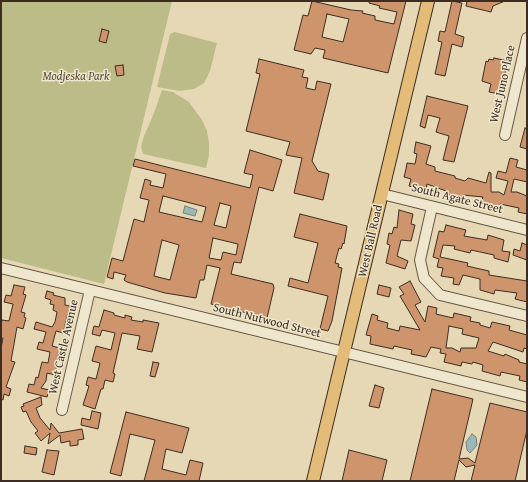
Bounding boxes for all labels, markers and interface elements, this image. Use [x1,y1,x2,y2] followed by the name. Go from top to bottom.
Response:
[487,44,519,124] street label: West Juno Place
[43,70,109,84] park label: Modjeska Park
[410,181,504,217] street label: South Agate Street
[356,203,386,279] street label: West Ball Road
[46,298,82,396] street label: West Castle Avenue
[212,301,322,341] street label: South Nutwood Street

